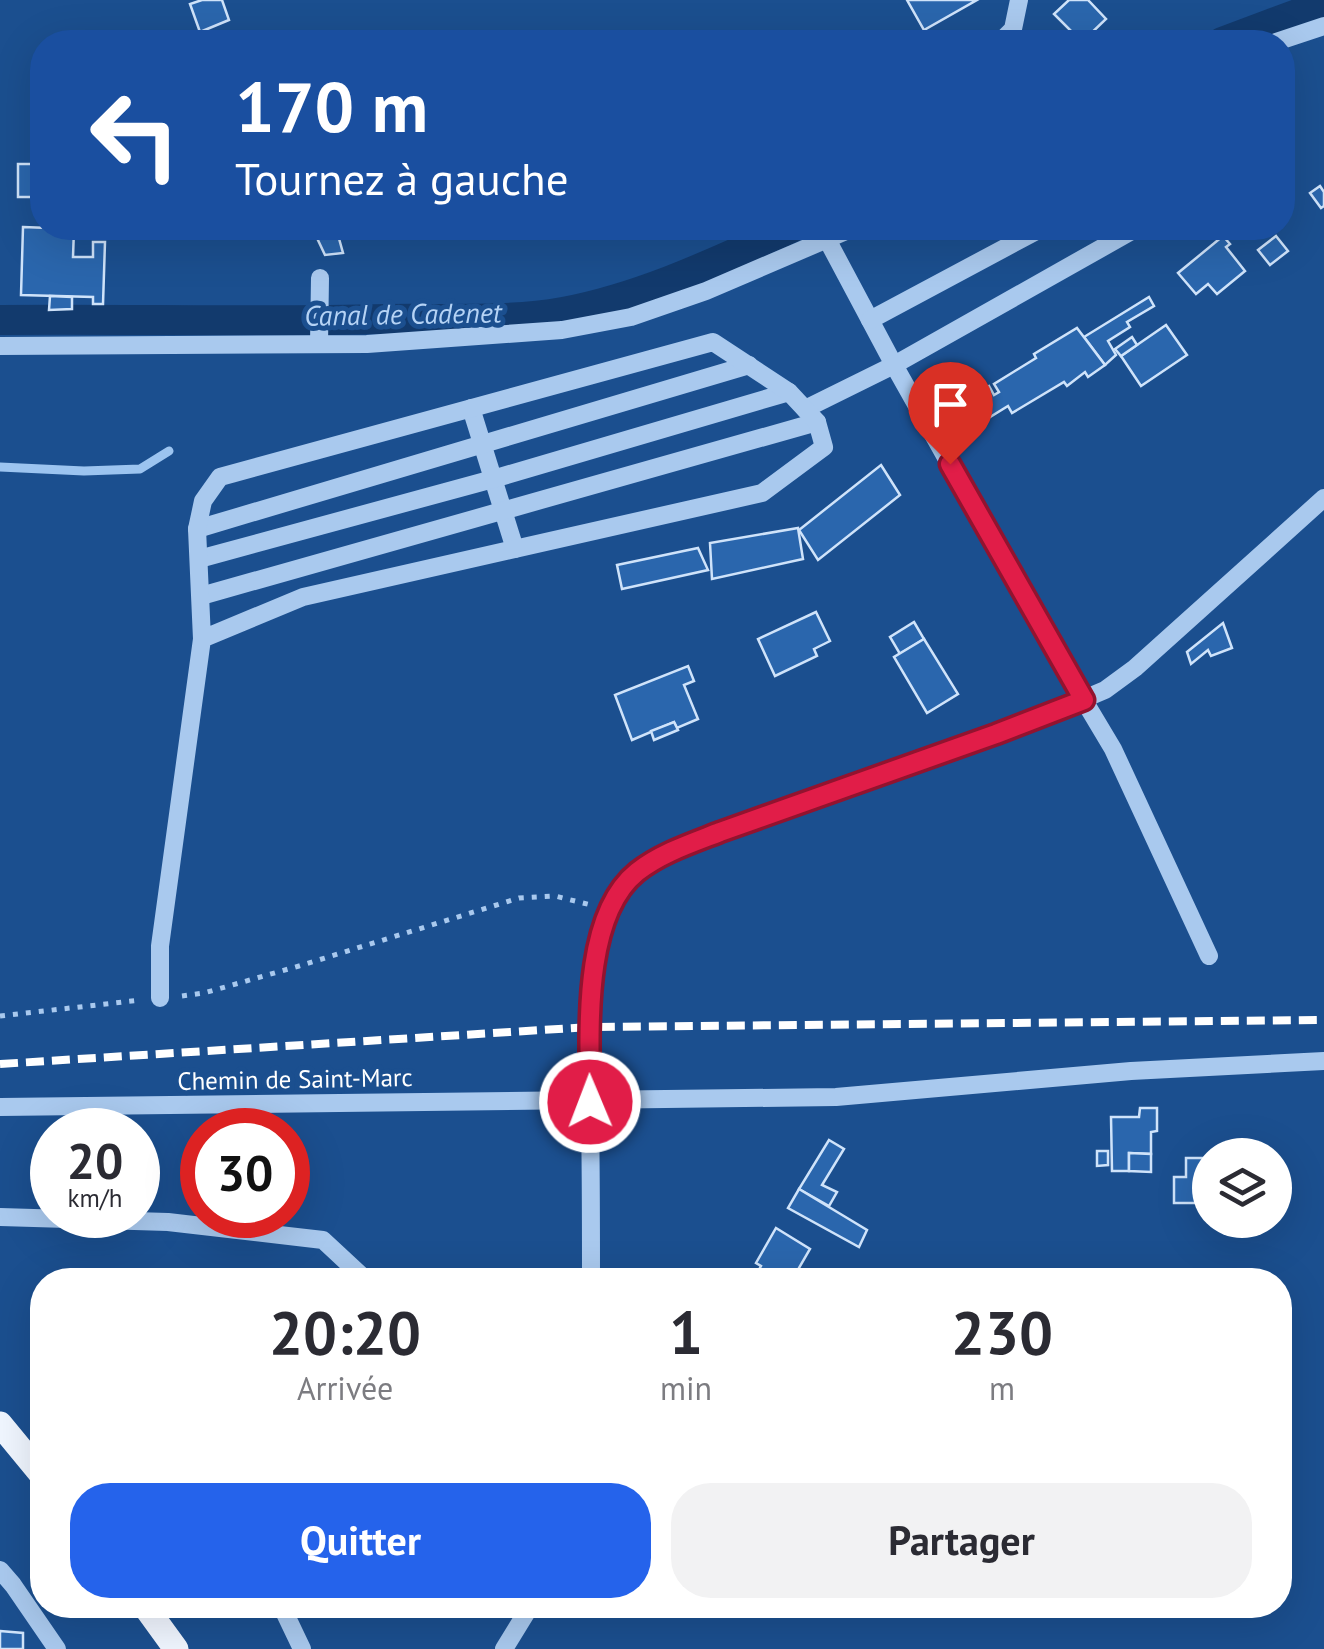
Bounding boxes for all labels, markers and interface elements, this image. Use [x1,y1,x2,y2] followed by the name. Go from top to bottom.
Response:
[235,61,428,151] text: 170 m
[70,70,200,200] icon: left
[235,149,569,207] text: Tournez à gauche
[304,293,503,334] water label: Canal de Cadenet
[908,362,993,465] pin
[923,377,978,432] icon: arrive
[538,1050,642,1154] position arrow
[177,1061,413,1097] street label: Chemin de Saint-Marc
[180,1108,310,1238] speed limit sign: 30
[67,1128,123,1193] text: 20
[1192,1138,1292,1238] map controls
[1192,1138,1292,1238] button: layers
[68,1182,122,1214] text: km/h
[269,1293,421,1371] text: 20:20
[669,1293,703,1371] text: 1
[951,1293,1053,1371] text: 230
[297,1367,393,1409] text: Arrivée
[660,1367,712,1409] text: min
[989,1367,1015,1409] text: m
[70,1483,651,1598] button: Quitter
[671,1483,1252,1598] button: Partager

